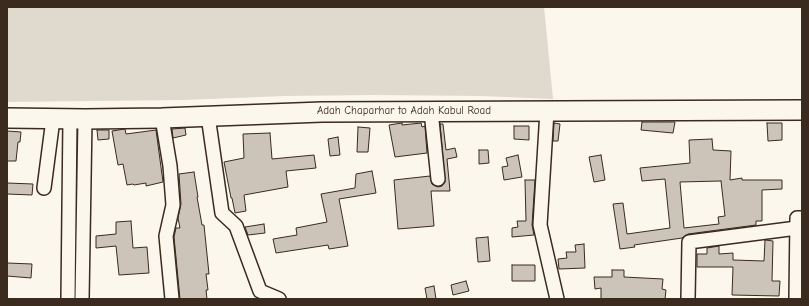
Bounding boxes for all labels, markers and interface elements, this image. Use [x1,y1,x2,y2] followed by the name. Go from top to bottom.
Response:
[317,104,491,118] street label: Adah Chaparhar to Adah Kabul Road

